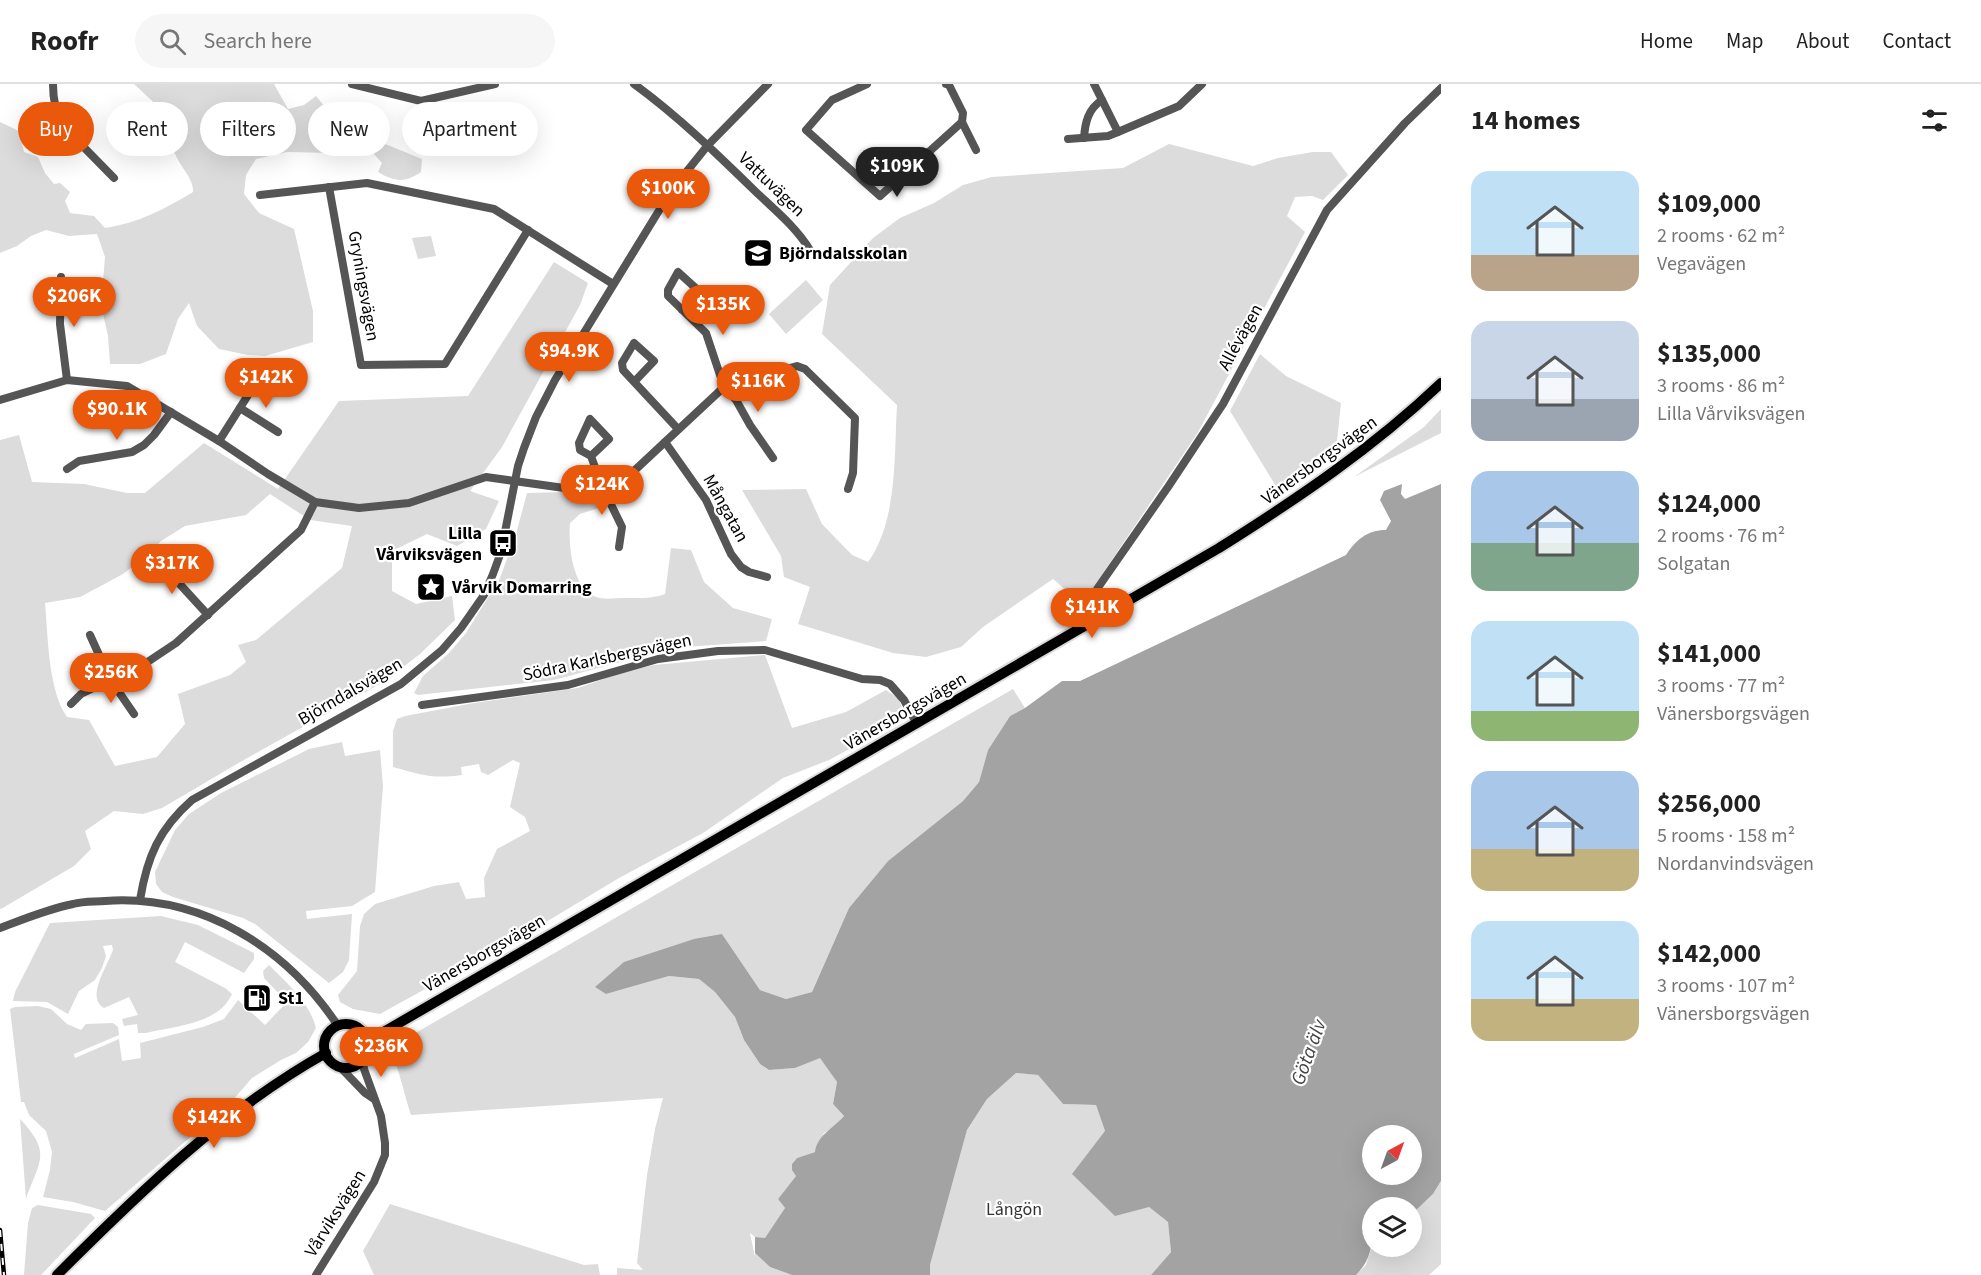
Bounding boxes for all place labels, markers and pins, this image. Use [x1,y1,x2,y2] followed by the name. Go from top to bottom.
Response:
[855,147,939,198] pin: $109K
[626,169,710,220] pin: $100K
[742,237,774,269] school or university icon: Björndalsskolan
[779,241,908,266] place label: Björndalsskolan
[32,277,116,328] pin: $206K
[681,285,765,336] pin: $135K
[520,332,618,383] pin: $94.9K
[224,358,308,409] pin: $142K
[716,362,800,413] pin: $116K
[68,390,166,441] pin: $90.1K
[560,465,644,516] pin: $124K
[375,521,482,567] place label: Lilla Vårviksvägen
[487,527,519,559] bus stop icon: Lilla Vårviksvägen
[130,544,214,595] pin: $317K
[415,571,447,603] place icon: Vårvik Domarring
[451,575,592,600] place label: Vårvik Domarring
[1050,588,1134,639] pin: $141K
[69,653,153,704] pin: $256K
[241,982,273,1014] fuel station icon: St1
[278,986,304,1011] place label: St1
[339,1027,423,1078] pin: $236K
[172,1098,256,1149] pin: $142K

